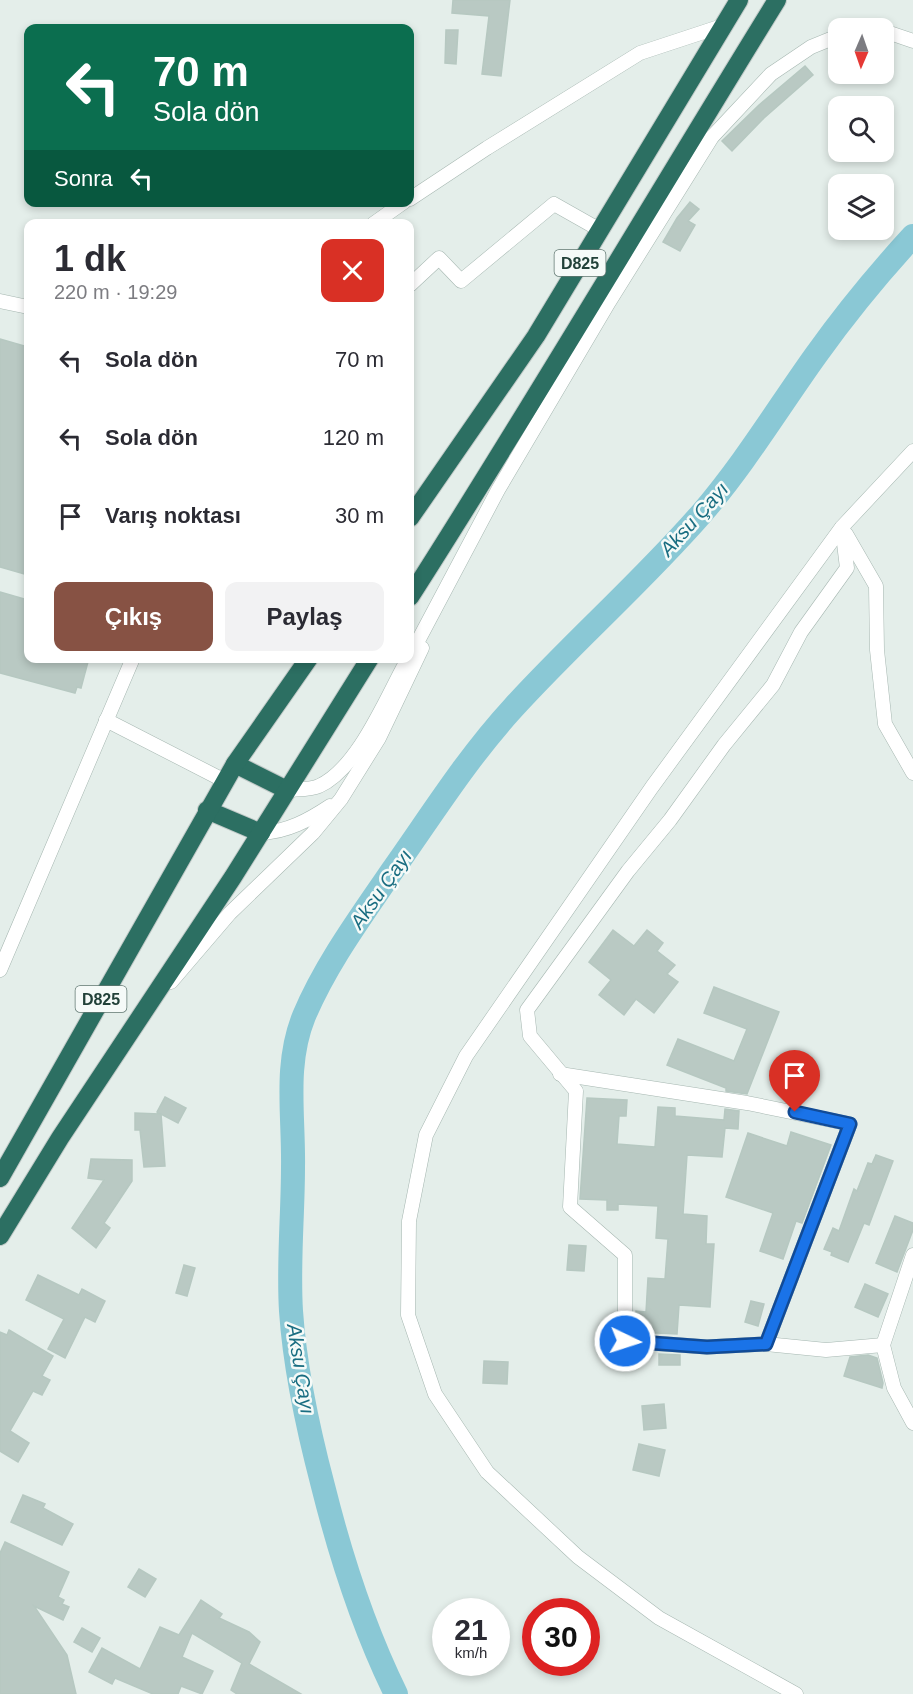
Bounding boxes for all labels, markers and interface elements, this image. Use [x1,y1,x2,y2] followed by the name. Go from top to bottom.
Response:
[828,18,894,84] north arrow
[828,18,894,240] map controls
[54,48,132,126] icon: left
[153,48,249,95] text: 70 m
[828,96,894,162] button: search
[153,97,260,127] text: Sola dön
[125,162,158,195] icon: left
[54,166,113,191] text: Sonra
[828,174,894,240] button: layers
[54,238,126,279] text: 1 dk
[321,239,384,302] button: close
[554,250,606,276] road number: D825
[54,281,177,303] text: 220 m · 19:29
[54,344,87,377] icon: left
[105,347,198,372] text: Sola dön
[335,347,384,372] text: 70 m
[54,422,87,455] icon: left
[105,425,198,450] text: Sola dön
[323,425,384,450] text: 120 m
[655,478,733,561] water label: Aksu Çayı
[54,500,87,533] icon: arrive
[105,503,241,528] text: Varış noktası
[335,503,384,528] text: 30 m
[54,582,213,651] button: Çıkış
[225,582,384,651] button: Paylaş
[345,845,416,933] water label: Aksu Çayı
[76,986,126,1012] road number: D825
[769,1050,820,1112] pin
[778,1059,811,1092] icon: arrive
[593,1309,657,1373] position arrow
[283,1321,319,1416] water label: Aksu Çayı
[522,1598,600,1676] speed limit sign: 30
[454,1613,488,1646] text: 21
[455,1644,487,1661] text: km/h

